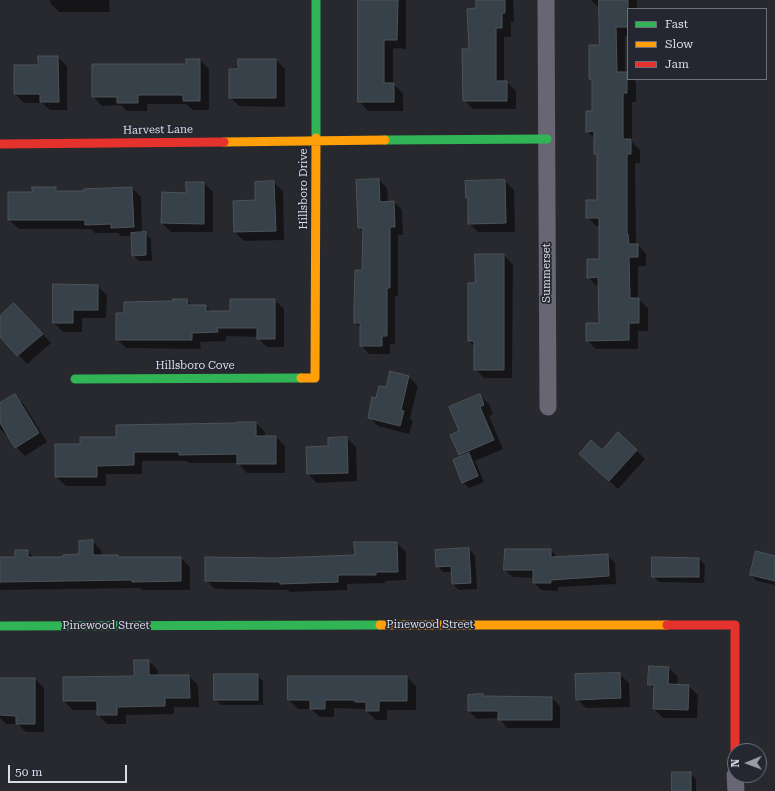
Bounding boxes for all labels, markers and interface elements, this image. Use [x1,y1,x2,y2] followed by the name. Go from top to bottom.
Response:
[627,8,767,80] legend
[665,17,688,31] text: Fast
[665,37,693,51] text: Slow
[665,57,689,71] text: Jam
[123,123,193,137] street label: Harvest Lane
[297,148,311,230] street label: Hillsboro Drive
[540,243,554,303] street label: Summerset
[155,359,235,373] street label: Hillsboro Cove
[386,618,474,632] street label: Pinewood Street
[62,619,150,633] street label: Pinewood Street
[727,743,767,783] north arrow
[10,757,129,783] scale bar
[729,759,742,768] text: N
[15,765,42,779] text: 50 m

